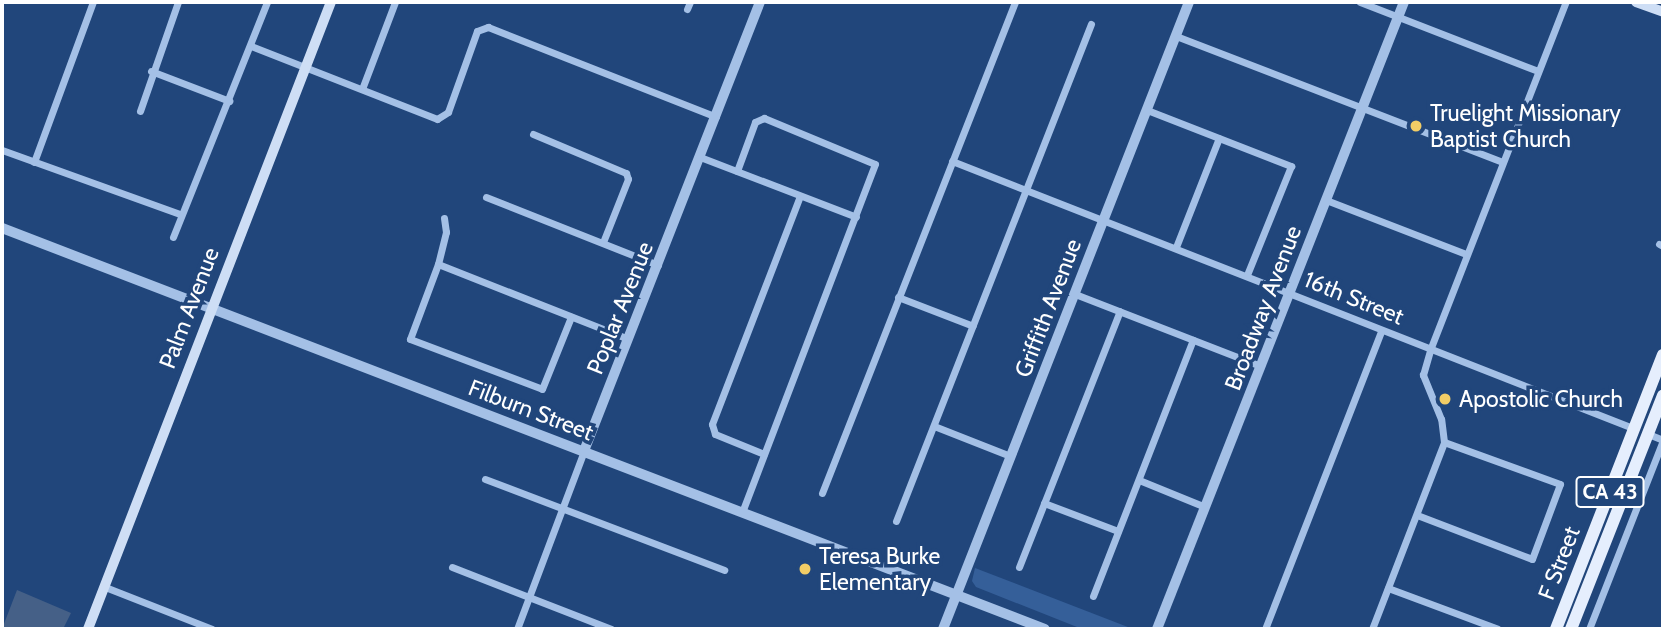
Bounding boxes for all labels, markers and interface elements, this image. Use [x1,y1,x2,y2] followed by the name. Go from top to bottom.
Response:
[1430,99,1621,153] place label: Truelight Missionary Baptist Church
[1408,118,1424,134] marker: Truelight Missionary Baptist Church
[1219,222,1307,394] street label: Broadway Avenue
[1009,235,1087,381] street label: Griffith Avenue
[581,238,659,378] street label: Poplar Avenue
[153,244,225,372] street label: Palm Avenue
[1300,266,1408,330] street label: 16th Street
[465,374,597,446] street label: Filburn Street
[1459,385,1623,413] place label: Apostolic Church
[1437,391,1453,407] marker: Apostolic Church
[1575,475,1645,510] road number: CA 43
[1532,522,1586,604] street label: F Street
[819,542,940,596] place label: Teresa Burke Elementary
[797,561,813,577] marker: Teresa Burke Elementary

